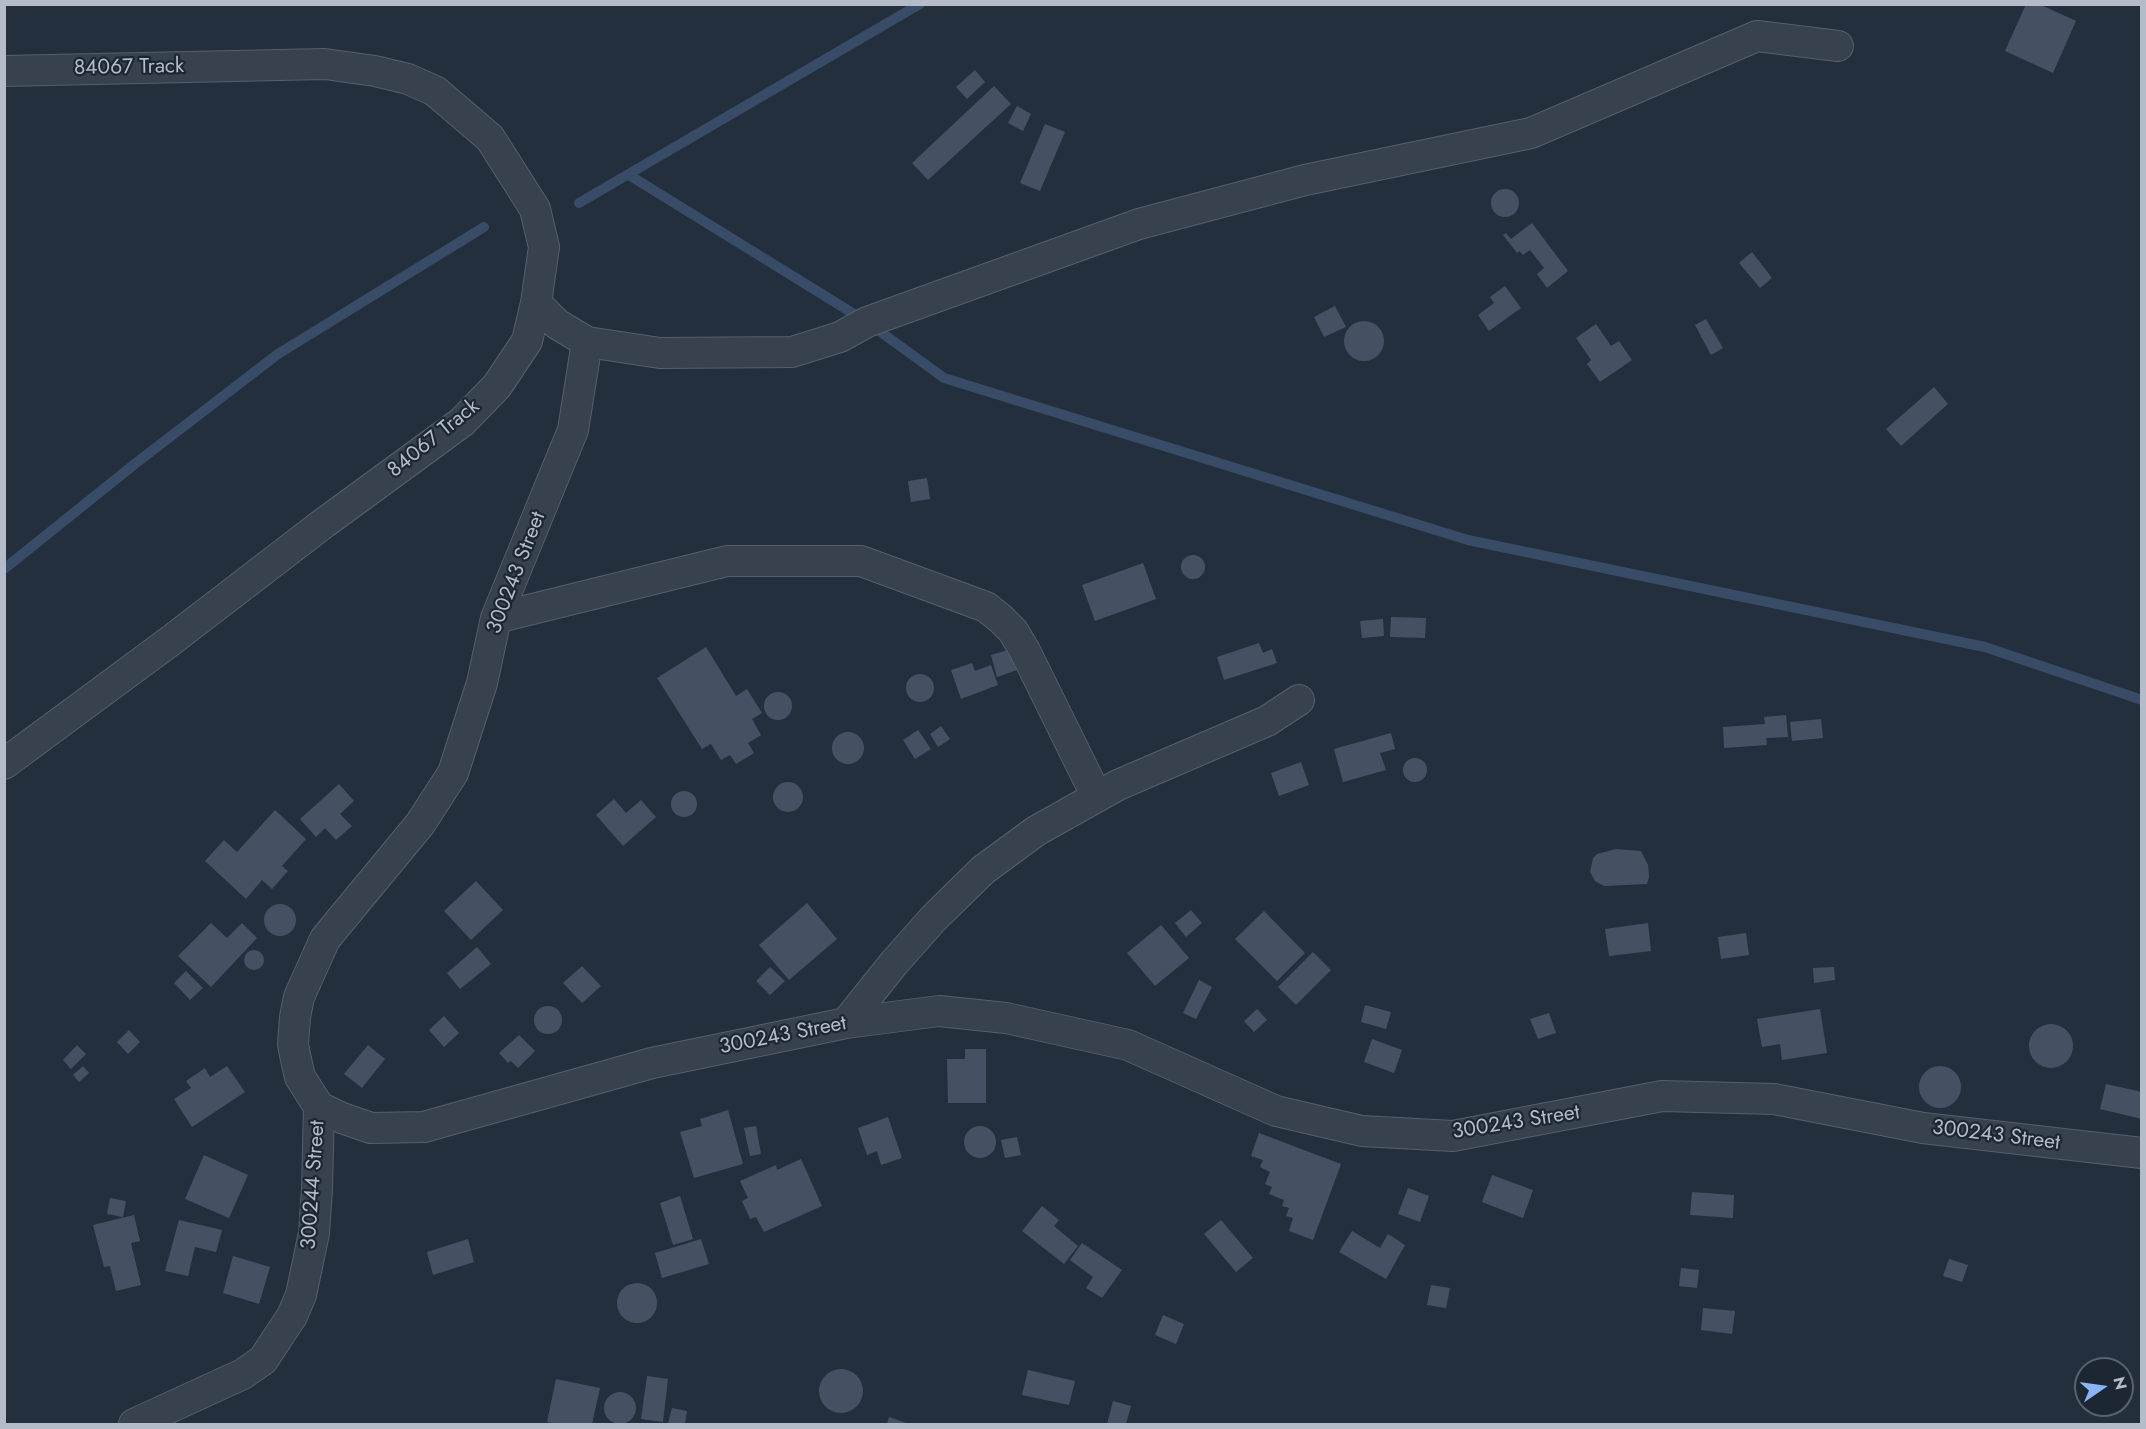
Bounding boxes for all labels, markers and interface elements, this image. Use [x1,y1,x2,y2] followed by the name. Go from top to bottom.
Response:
[74,54,184,82] street label: 84067 Track
[383,394,485,484] street label: 84067 Track
[482,508,552,638] street label: 300243 Street
[717,1011,849,1061] street label: 300243 Street
[1450,1100,1582,1146] street label: 300243 Street
[1931,1116,2061,1156] street label: 300243 Street
[297,1120,331,1250] street label: 300244 Street
[2074,1357,2134,1417] north arrow
[2107,1375,2133,1392] text: N

